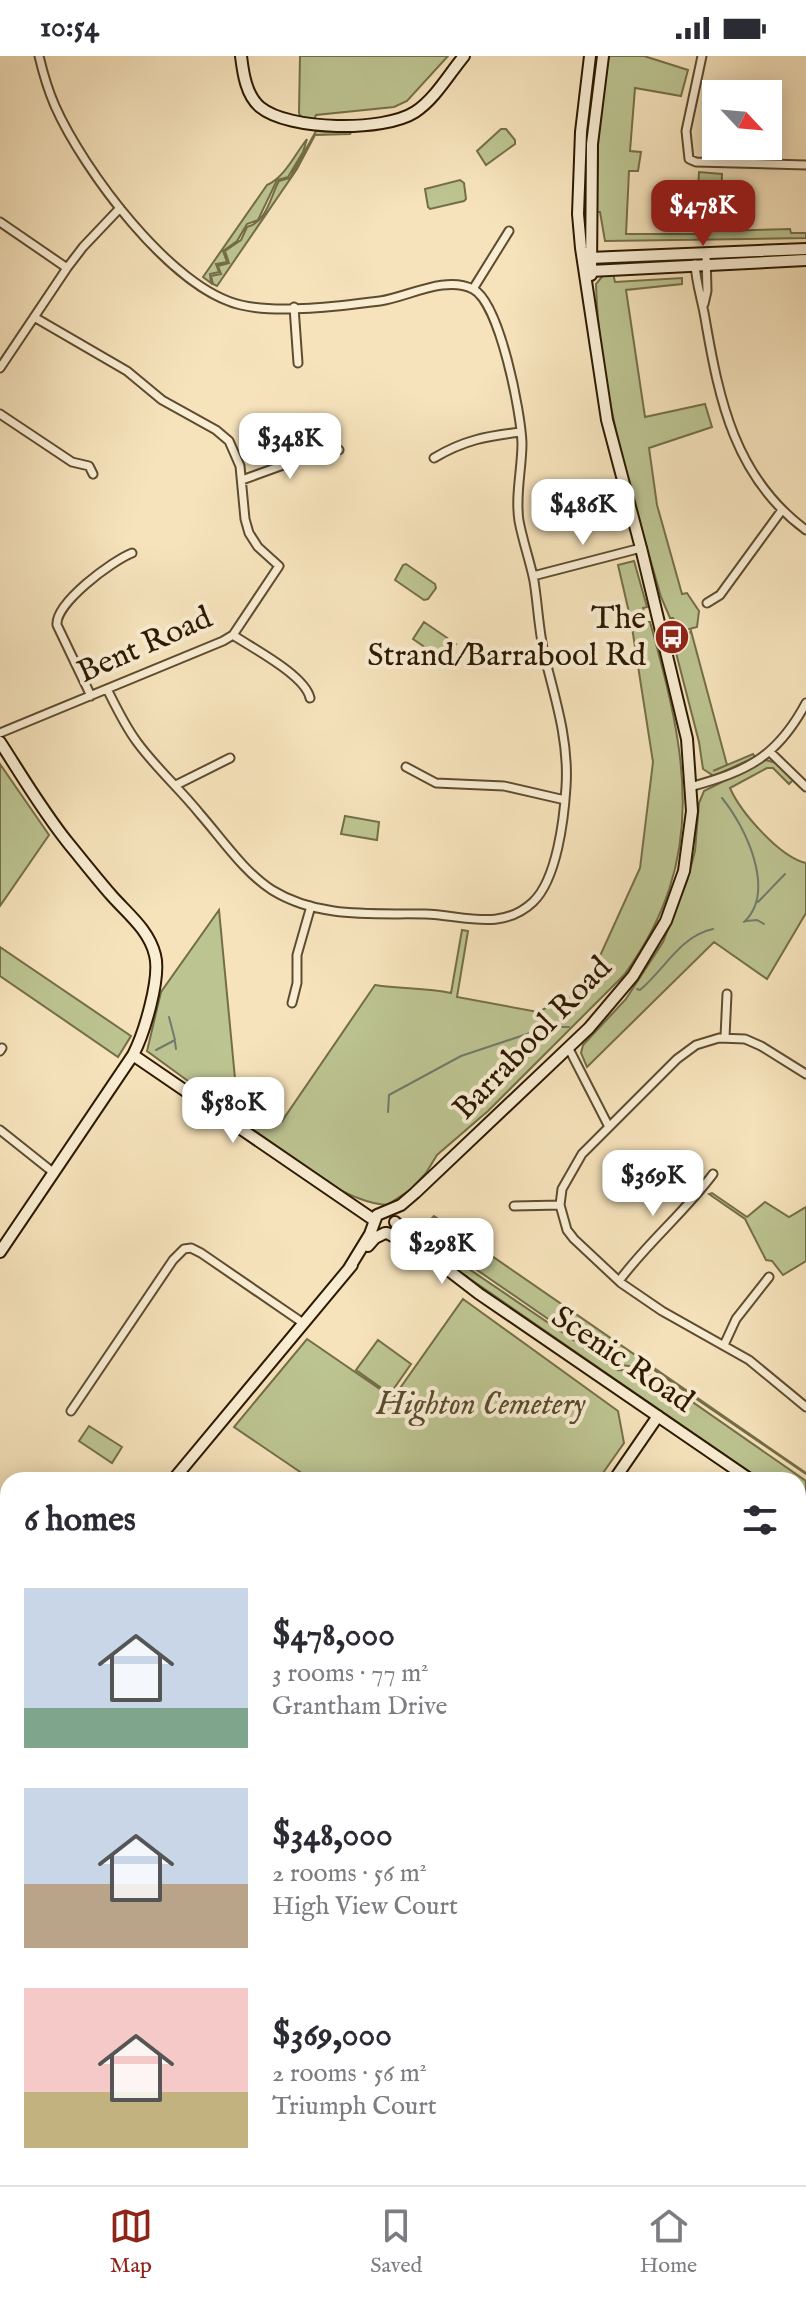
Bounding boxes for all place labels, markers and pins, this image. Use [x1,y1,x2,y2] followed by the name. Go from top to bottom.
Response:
[647,180,759,248] pin: $478K
[234,413,346,481] pin: $348K
[527,479,639,547] pin: $486K
[367,599,647,677] place label: The Strand/Barrabool Rd
[653,618,691,656] bus stop icon: The Strand/Barrabool Rd
[177,1077,289,1145] pin: $580K
[597,1150,709,1218] pin: $369K
[386,1218,498,1286] pin: $298K

